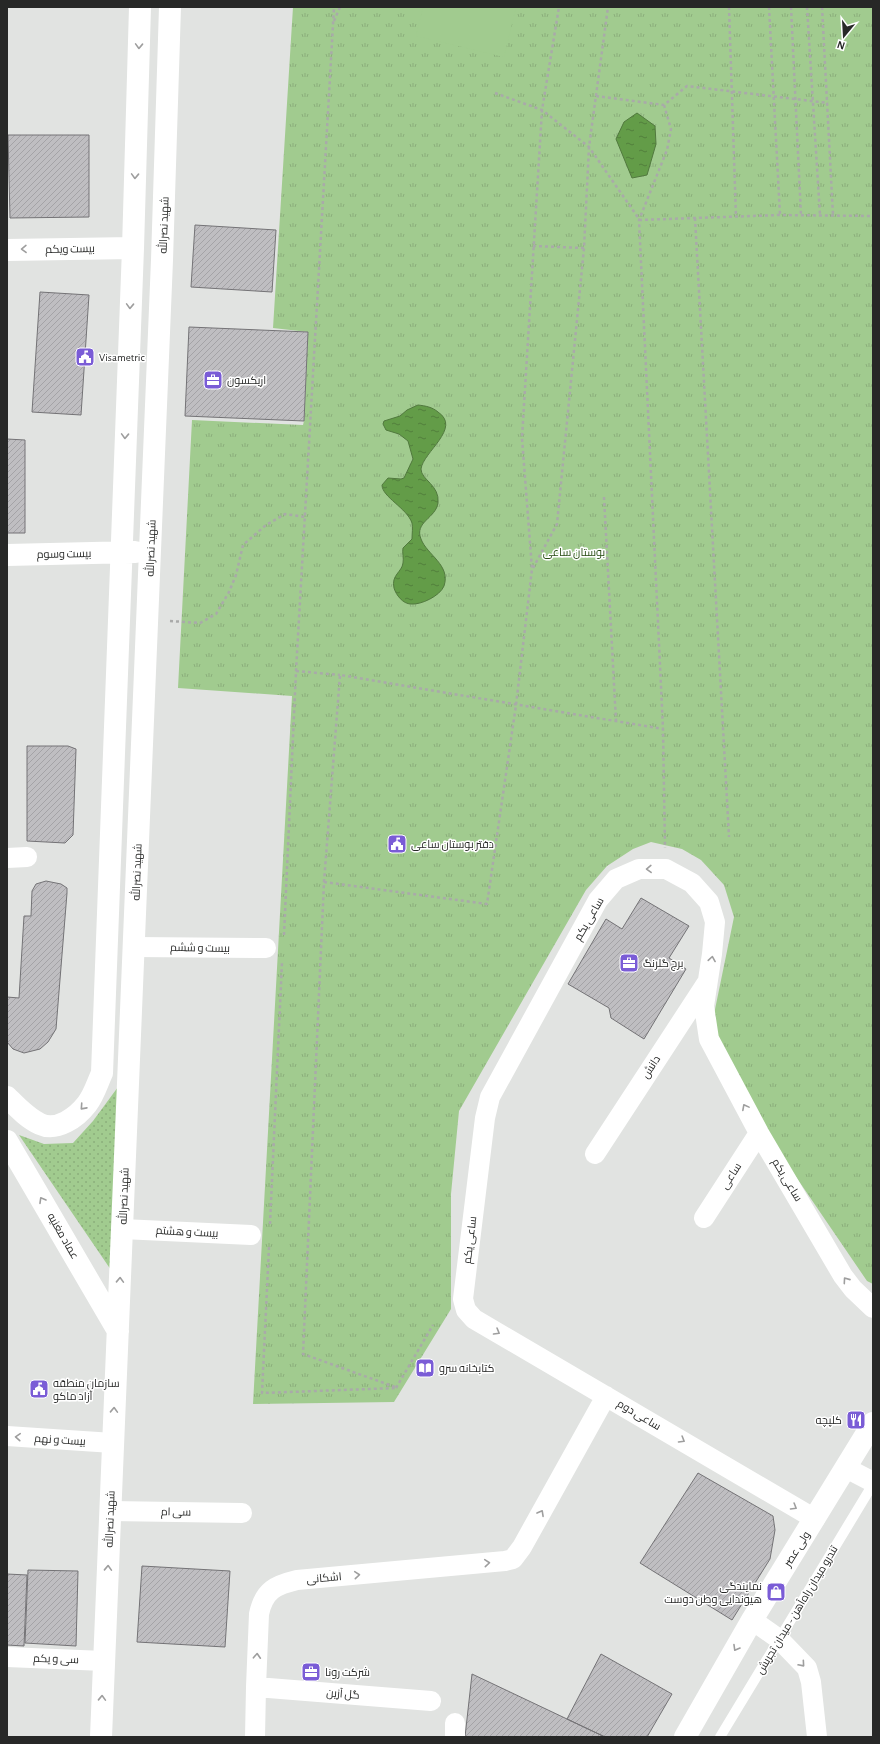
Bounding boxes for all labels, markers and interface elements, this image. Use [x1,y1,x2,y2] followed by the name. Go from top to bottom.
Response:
[824,16,864,56] north arrow
[836,39,846,51] text: N
[135,43,143,49] one-way arrow
[131,173,139,179] one-way arrow
[155,196,171,254] street label: شهید نصرالله
[45,243,95,257] street label: بیست ویکم
[21,245,27,253] one-way arrow
[126,303,135,309] one-way arrow
[74,346,96,368] public building icon: Visametric
[99,352,146,363] place label: Visametric
[202,369,224,391] office icon: اریکسون
[227,375,266,387] place label: اریکسون
[121,433,130,439] one-way arrow
[142,519,158,577] street label: شهید نصرالله
[543,547,605,559] park label: بوستان ساعی
[37,548,92,562] street label: بیست وسوم
[386,833,408,855] public building icon: دفتر بوستان ساعی
[411,839,494,851] place label: دفتر بوستان ساعی
[128,843,144,901] street label: شهید نصرالله
[646,865,652,873] one-way arrow
[572,896,607,943] street label: ساعی یکم
[170,942,230,956] street label: بیست و ششم
[618,952,640,974] office icon: برج گلرنگ
[707,956,715,962] one-way arrow
[643,958,684,971] place label: برج گلرنگ
[640,1054,663,1081] street label: دانش
[81,1102,88,1110] one-way arrow
[742,1104,750,1111] one-way arrow
[768,1157,804,1204] street label: ساعی یکم
[719,1161,744,1192] street label: ساعی
[115,1167,131,1225] street label: شهید نصرالله
[39,1197,46,1204] one-way arrow
[45,1211,81,1261] street label: عماد مغنیه
[462,1216,480,1265] street label: ساعی یکم
[155,1225,219,1241] street label: بیست و هشتم
[116,1277,124,1283] one-way arrow
[844,1277,851,1284] one-way arrow
[493,1328,500,1335] one-way arrow
[414,1357,436,1379] library icon: کتابخانه سرو
[439,1363,495,1375] place label: کتابخانه سرو
[28,1378,50,1400] public building icon: سازمان منطقه آزاد ماکو
[53,1378,120,1403] place label: سازمان منطقه آزاد ماکو
[614,1398,663,1434] street label: ساعی دوم
[110,1407,119,1413] one-way arrow
[845,1409,867,1431] restaurant icon: کلپچه
[816,1415,842,1427] place label: کلپچه
[15,1433,21,1442] one-way arrow
[34,1433,86,1449] street label: بیست و نهم
[678,1436,685,1443] one-way arrow
[101,1490,117,1548] street label: شهید نصرالله
[790,1502,797,1509] one-way arrow
[161,1506,191,1520] street label: سی ام
[537,1510,544,1517] one-way arrow
[781,1529,813,1570] street label: ولی عصر
[753,1543,841,1677] street label: تندرو میدان راه‌آهن - میدان تجریش
[484,1559,490,1568] one-way arrow
[103,1565,112,1571] one-way arrow
[354,1570,360,1579] one-way arrow
[306,1571,342,1586] street label: اشکانی
[664,1581,762,1606] place label: نمایندگی هیوندایی وطن دوست
[765,1581,787,1603] shop icon: نمایندگی هیوندایی وطن دوست
[734,1644,741,1651] one-way arrow
[33,1653,79,1667] street label: سی و یکم
[253,1653,262,1659] one-way arrow
[798,1659,805,1667] one-way arrow
[300,1661,322,1683] office icon: شرکت رونا
[325,1667,370,1679] place label: شرکت رونا
[326,1686,360,1702] street label: گل آزین
[98,1695,107,1701] one-way arrow

